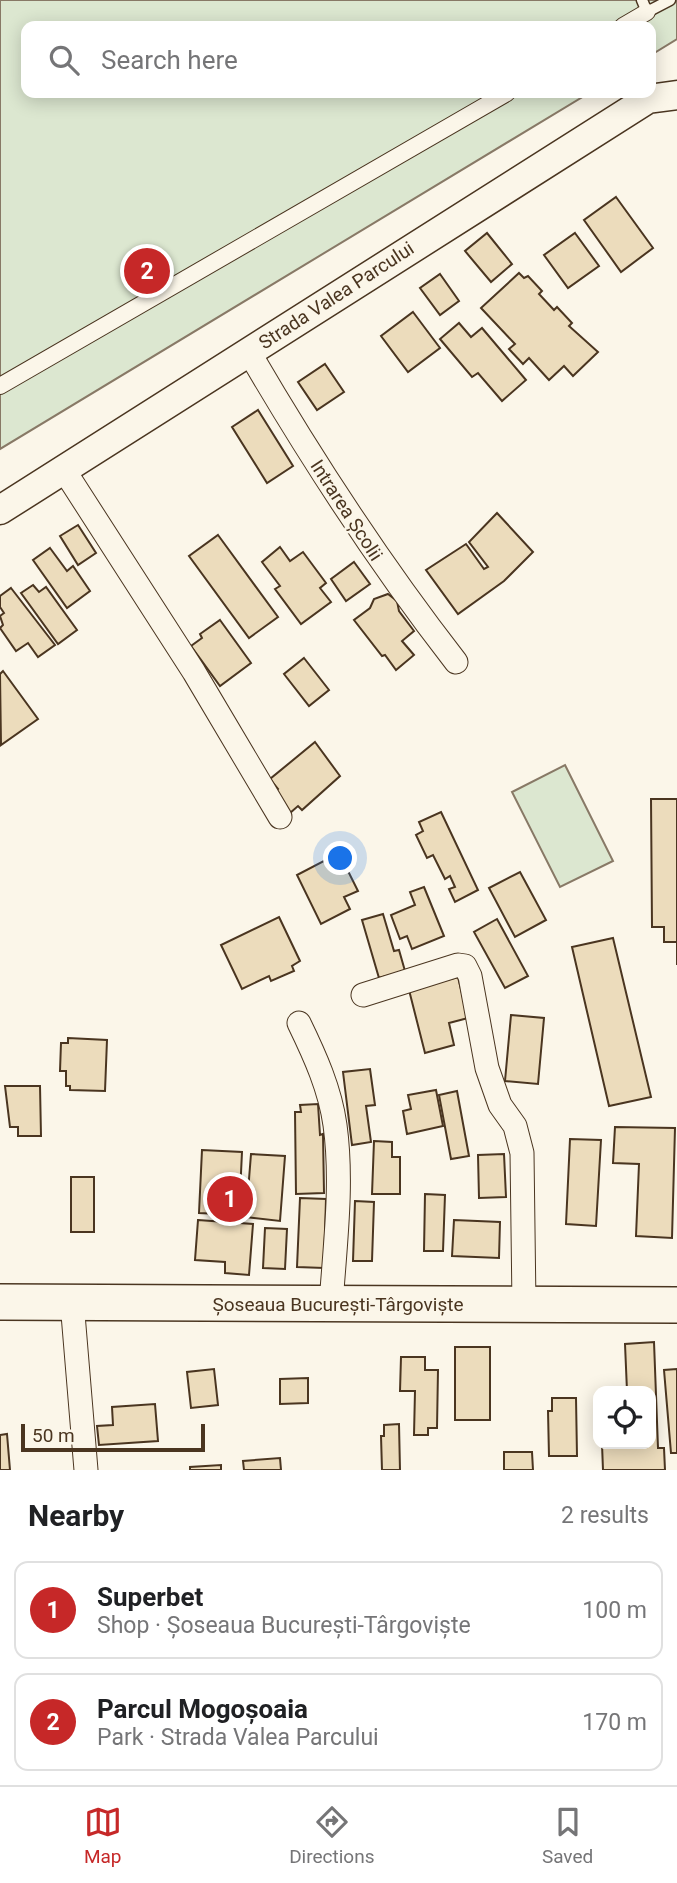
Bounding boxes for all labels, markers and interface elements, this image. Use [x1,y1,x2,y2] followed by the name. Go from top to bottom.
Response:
[21,21,656,98] search box
[45,41,83,79] icon: search
[101,45,238,75] text: Search here
[255,237,418,354] street label: Strada Valea Parcului
[124,245,170,297] pin: 2
[305,456,388,565] street label: Intrarea Școlii
[323,841,357,875] your location
[207,1173,253,1225] pin: 1
[213,1293,464,1316] street label: Șoseaua București-Târgoviște
[593,1386,656,1449] map controls
[593,1386,656,1449] button: locate
[21,1421,205,1453] scale bar
[32,1424,75,1447] text: 50 m
[28,1498,124,1533] text: Nearby
[561,1502,649,1529] text: 2 results
[97,1582,203,1612] text: Superbet
[46,1597,60,1624] text: 1
[582,1597,647,1624] text: 100 m
[97,1612,471,1639] text: Shop · Șoseaua București-Târgoviște
[97,1694,308,1724] text: Parcul Mogoșoaia
[46,1709,60,1736] text: 2
[582,1709,647,1736] text: 170 m
[97,1724,379,1751] text: Park · Strada Valea Parcului
[84,1803,122,1868] tab: Map
[289,1803,374,1868] tab: Directions
[542,1803,593,1868] tab: Saved

